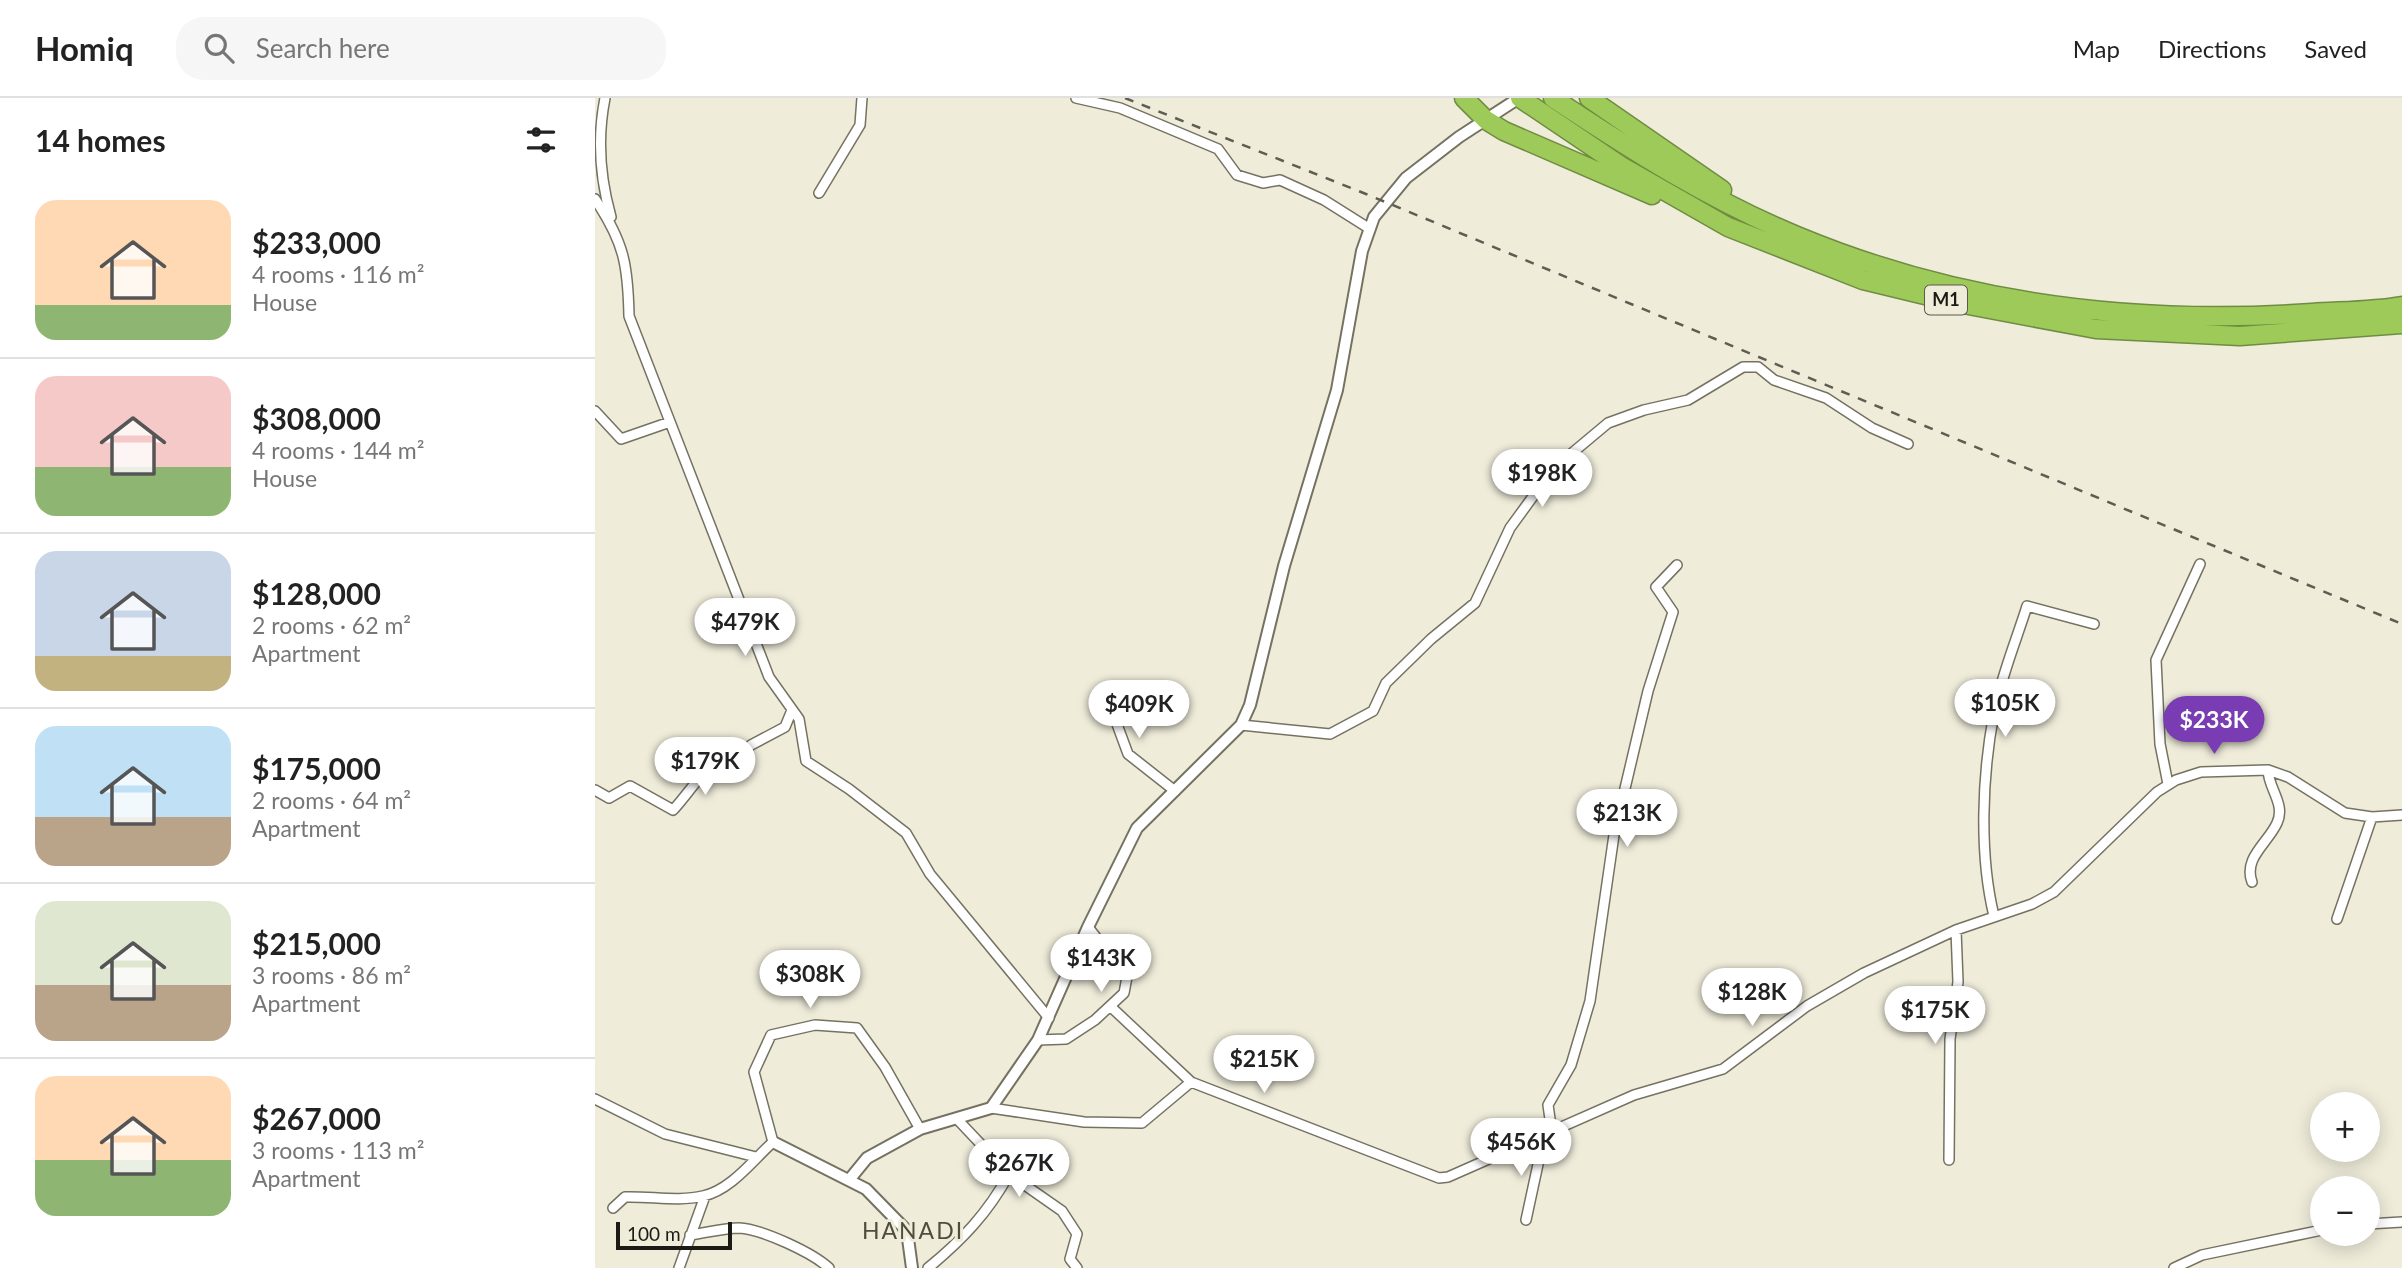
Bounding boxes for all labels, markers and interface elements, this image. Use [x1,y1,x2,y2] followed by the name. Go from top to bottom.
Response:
[176,17,666,80] search box
[35,28,134,68] text: Homiq
[200,29,238,67] icon: search
[256,32,390,64] text: Search here
[2073,34,2120,63] text: Map
[2158,34,2266,63] text: Directions
[2304,34,2367,63] text: Saved
[522,121,560,159] icon: filters
[35,122,166,158] text: 14 homes
[252,224,381,260] text: $233,000
[91,228,175,312] icon: home
[252,260,424,288] text: 4 rooms · 116 m²
[1925,286,1967,314] road number: M1
[252,288,317,316] text: House
[252,400,381,436] text: $308,000
[91,404,175,488] icon: home
[252,436,424,464] text: 4 rooms · 144 m²
[1493,450,1591,509] pin: $198K
[1507,458,1577,486] text: $198K
[252,464,317,492] text: House
[252,575,381,611] text: $128,000
[91,579,175,663] icon: home
[696,598,794,658] pin: $479K
[710,607,780,635] text: $479K
[252,611,411,639] text: 2 rooms · 62 m²
[252,639,360,667] text: Apartment
[1090,680,1188,740] pin: $409K
[1956,680,2054,739] pin: $105K
[1970,688,2040,716] text: $105K
[1104,689,1174,717] text: $409K
[2165,696,2263,756] pin: $233K
[2179,705,2249,733] text: $233K
[656,738,754,797] pin: $179K
[670,746,740,774] text: $179K
[252,750,381,786] text: $175,000
[91,754,175,838] icon: home
[252,786,411,814] text: 2 rooms · 64 m²
[1578,790,1676,849] pin: $213K
[1592,798,1662,826] text: $213K
[252,814,360,842] text: Apartment
[252,925,381,961] text: $215,000
[91,929,175,1013] icon: home
[1052,934,1150,994] pin: $143K
[1066,943,1136,971] text: $143K
[761,950,859,1010] pin: $308K
[775,959,845,987] text: $308K
[252,961,411,989] text: 3 rooms · 86 m²
[1703,968,1801,1028] pin: $128K
[1717,977,1787,1005] text: $128K
[1886,986,1984,1046] pin: $175K
[252,989,360,1017] text: Apartment
[1900,995,1970,1023] text: $175K
[1215,1035,1313,1095] pin: $215K
[1229,1044,1299,1072] text: $215K
[2310,1092,2380,1246] map controls
[2310,1092,2380,1162] button: +
[252,1100,381,1136] text: $267,000
[91,1104,175,1188] icon: home
[1472,1118,1570,1178] pin: $456K
[1486,1127,1556,1155] text: $456K
[252,1136,424,1164] text: 3 rooms · 113 m²
[970,1140,1068,1199] pin: $267K
[984,1148,1054,1176] text: $267K
[252,1164,360,1192] text: Apartment
[2310,1176,2380,1246] button: −
[862,1216,964,1244] district label: HANADI
[616,1219,731,1251] scale bar
[627,1222,681,1245] text: 100 m

